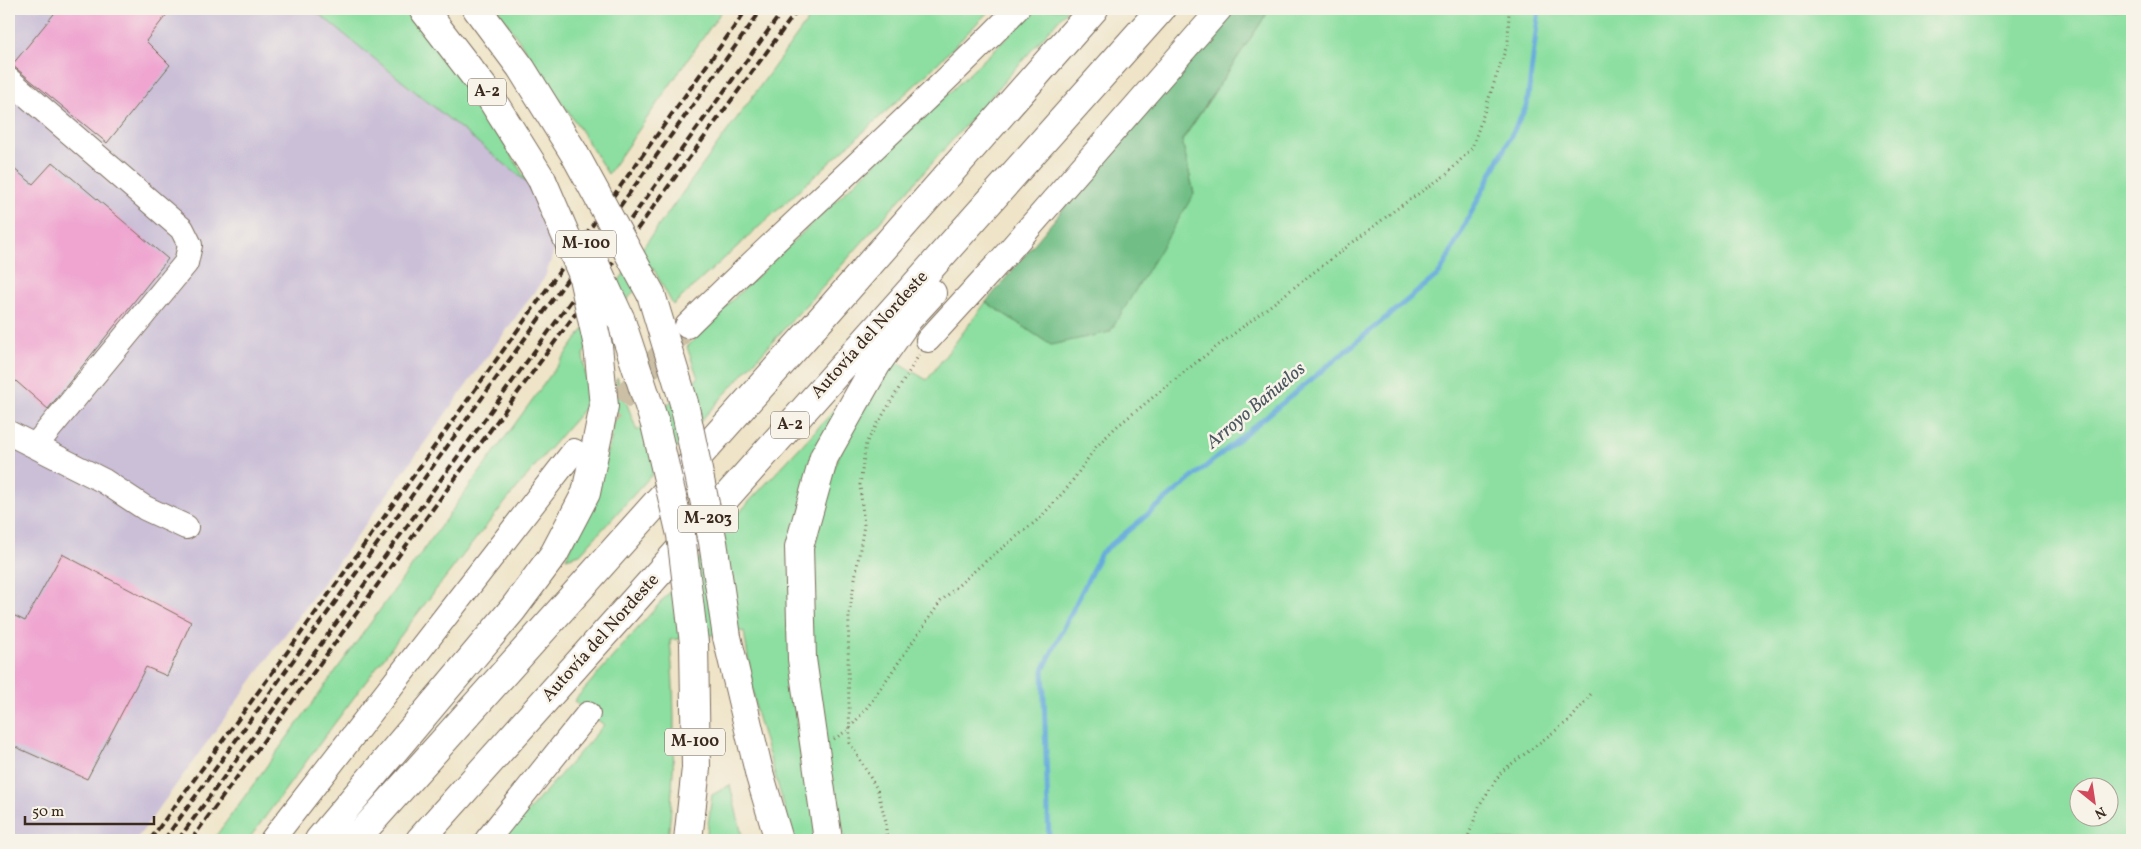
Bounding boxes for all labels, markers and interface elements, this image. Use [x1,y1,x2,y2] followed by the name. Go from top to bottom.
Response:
[468,78,506,105] road number: A-2
[556,230,616,258] road number: M-100
[806,265,934,405] street label: Autovía del Nordeste
[1200,357,1311,456] water label: Arroyo Bañuelos
[771,412,809,438] road number: A-2
[678,506,738,532] road number: M-203
[537,568,665,708] street label: Autovía del Nordeste
[665,729,725,756] road number: M-100
[2068,776,2118,826] north arrow
[25,794,154,826] scale bar
[2091,801,2109,823] text: N
[32,802,64,823] text: 50 m

